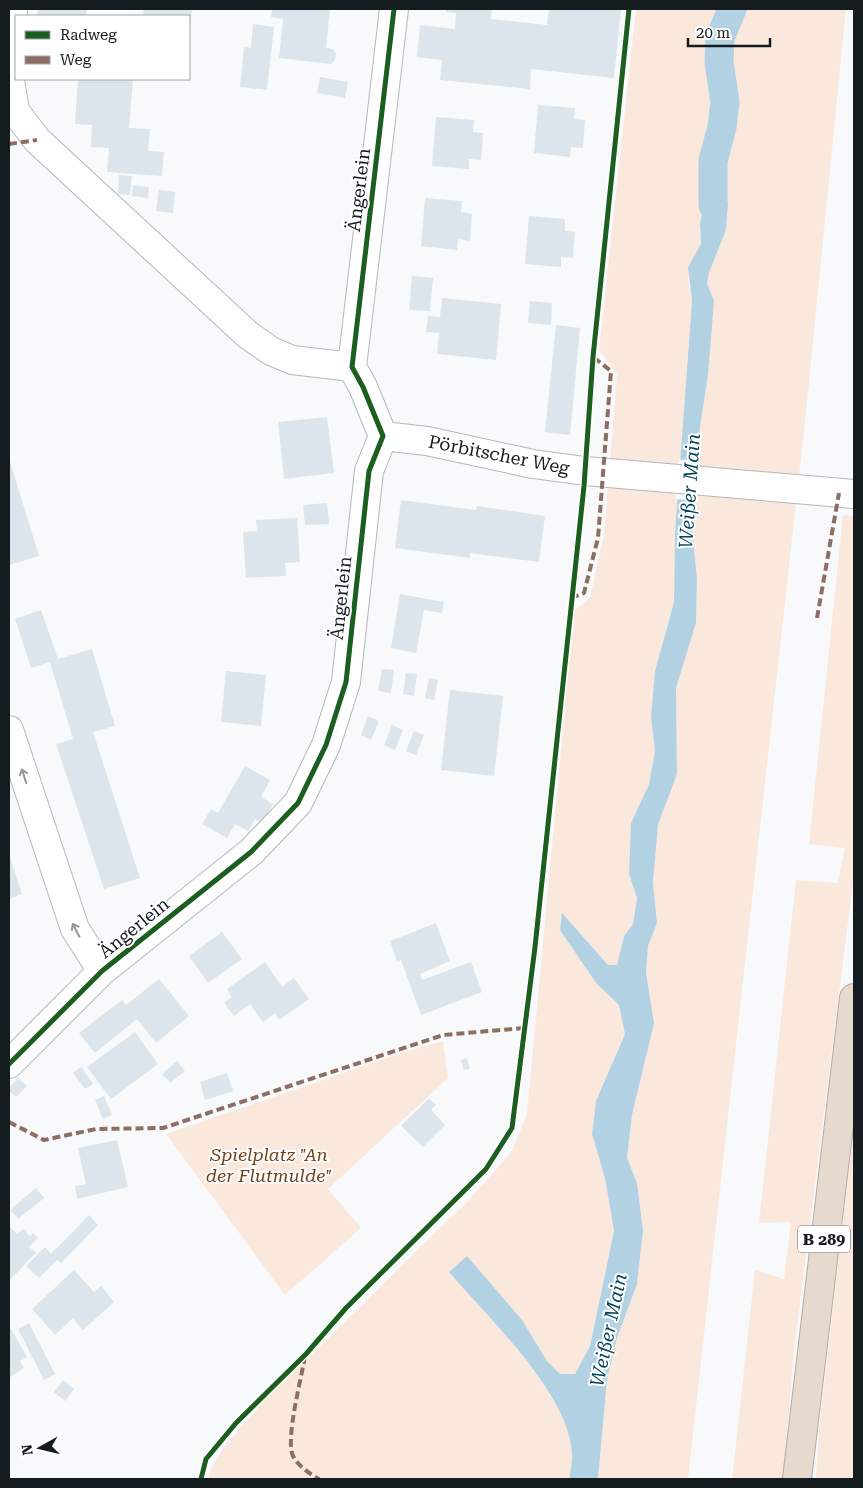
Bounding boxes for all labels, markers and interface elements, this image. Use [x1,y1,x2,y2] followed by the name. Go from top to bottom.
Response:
[15,15,190,80] legend
[688,15,770,47] scale bar
[696,24,731,42] text: 20 m
[60,26,117,44] text: Radweg
[60,51,92,69] text: Weg
[343,147,374,233] street label: Ängerlein
[427,431,572,479] street label: Pörbitscher Weg
[674,432,705,549] water label: Weißer Main
[326,555,355,641] street label: Ängerlein
[19,769,28,785] one-way arrow
[94,893,173,962] street label: Ängerlein
[71,923,80,938] one-way arrow
[206,1144,332,1186] park label: Spielplatz "An der Flutmulde"
[798,1226,850,1252] road number: B 289
[585,1271,632,1389] water label: Weißer Main
[15,1423,65,1473] north arrow
[18,1443,36,1456] text: N

